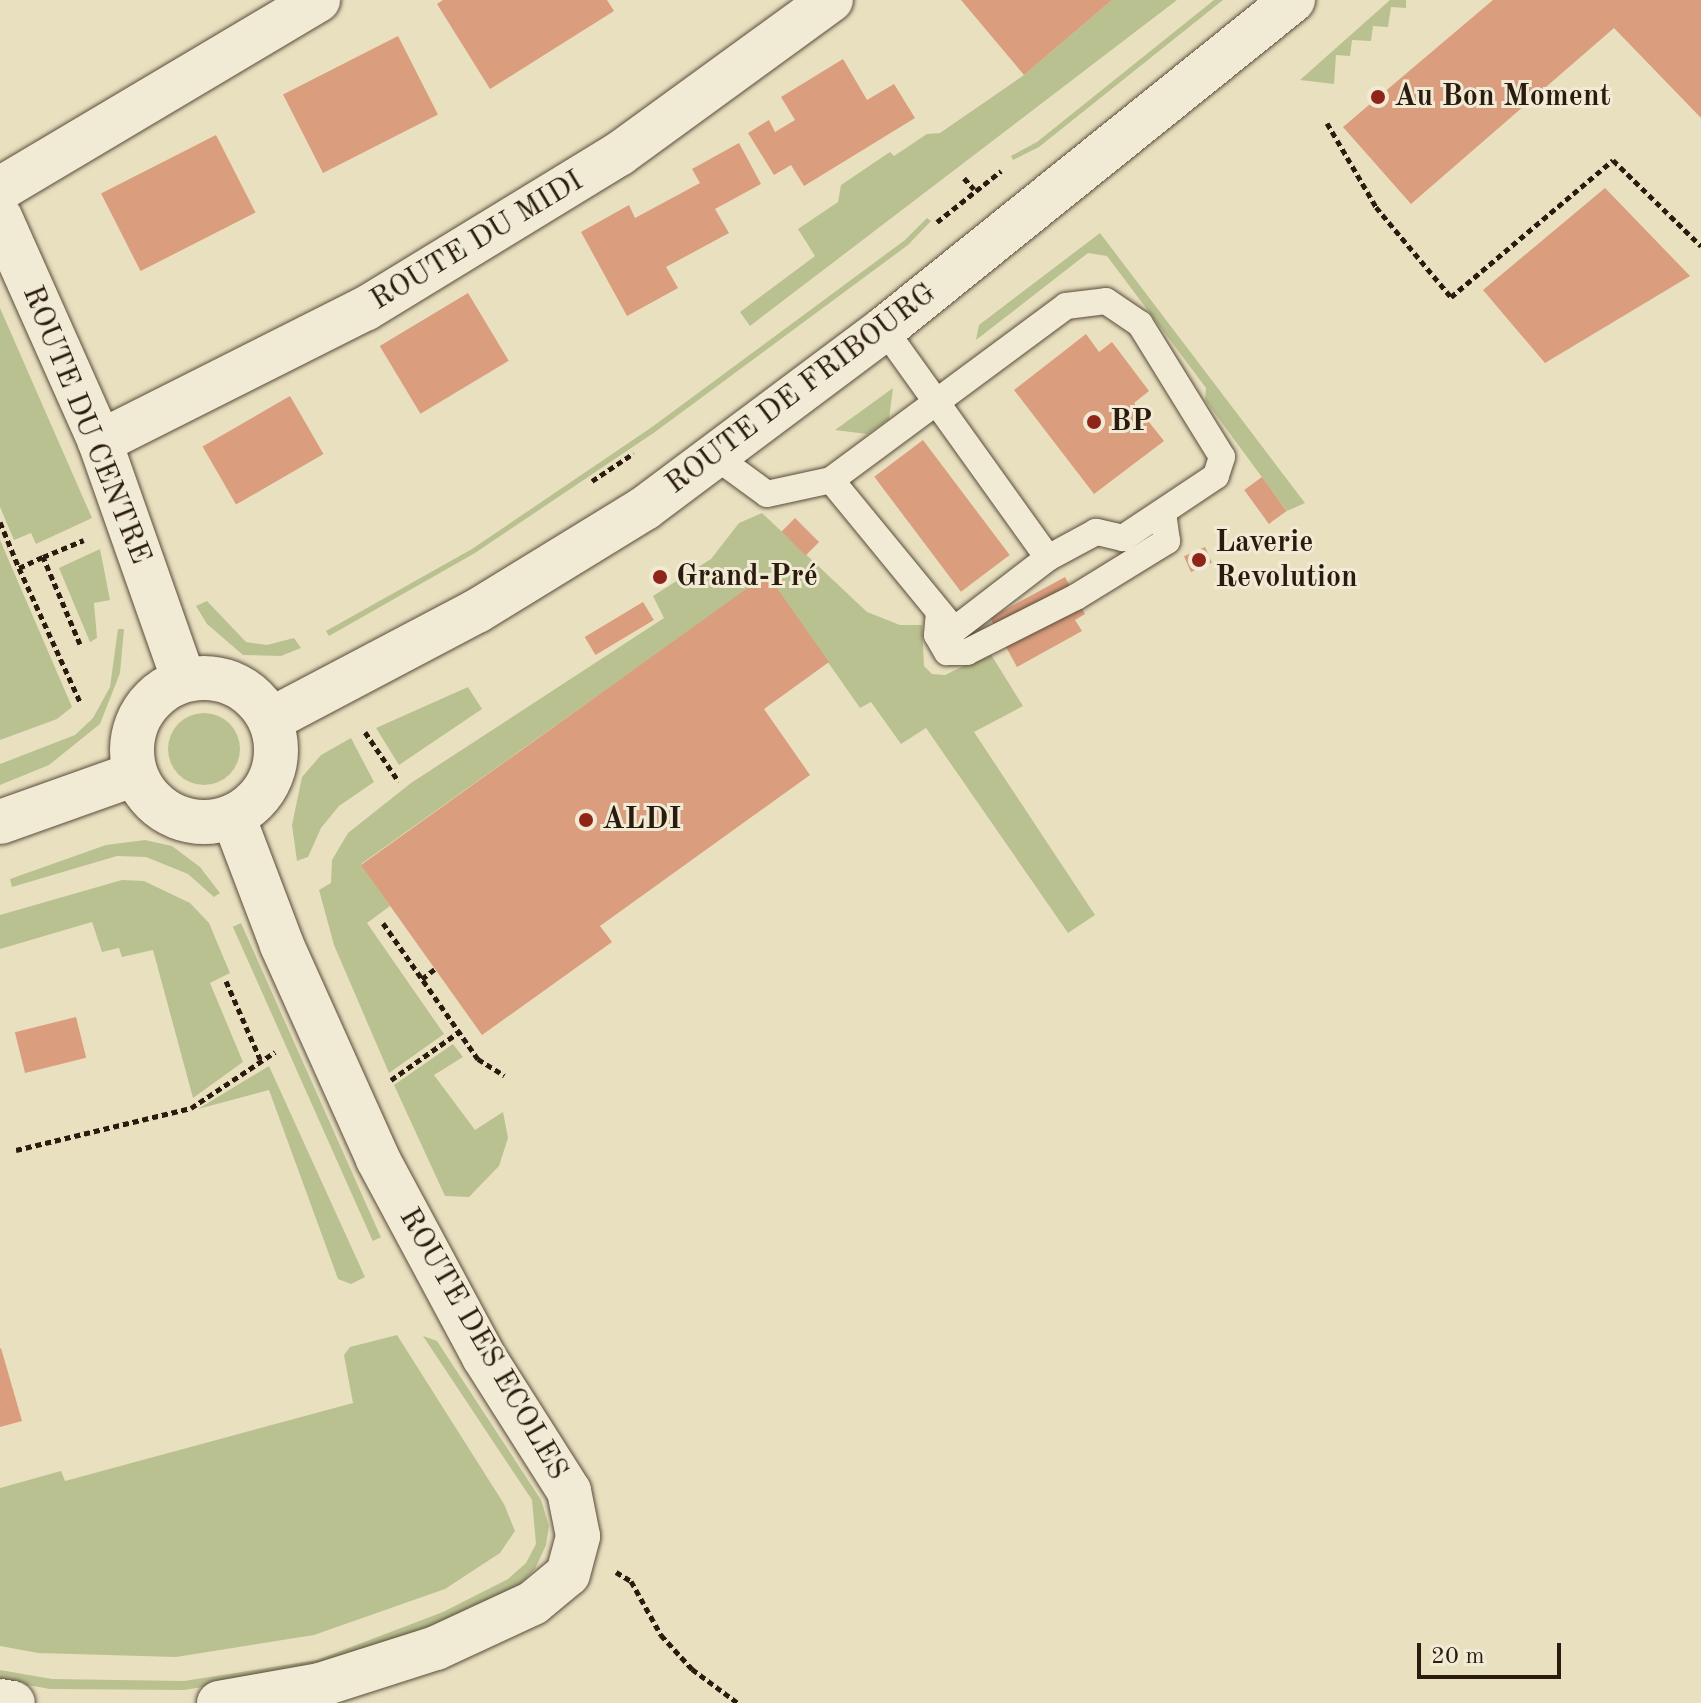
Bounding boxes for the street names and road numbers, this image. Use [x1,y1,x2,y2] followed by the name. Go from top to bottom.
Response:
[364,163,590,319] street label: ROUTE DU MIDI
[659,276,943,502] street label: ROUTE DE FRIBOURG
[14,281,158,569] street label: ROUTE DU CENTRE
[390,1202,576,1486] street label: ROUTE DES ECOLES

